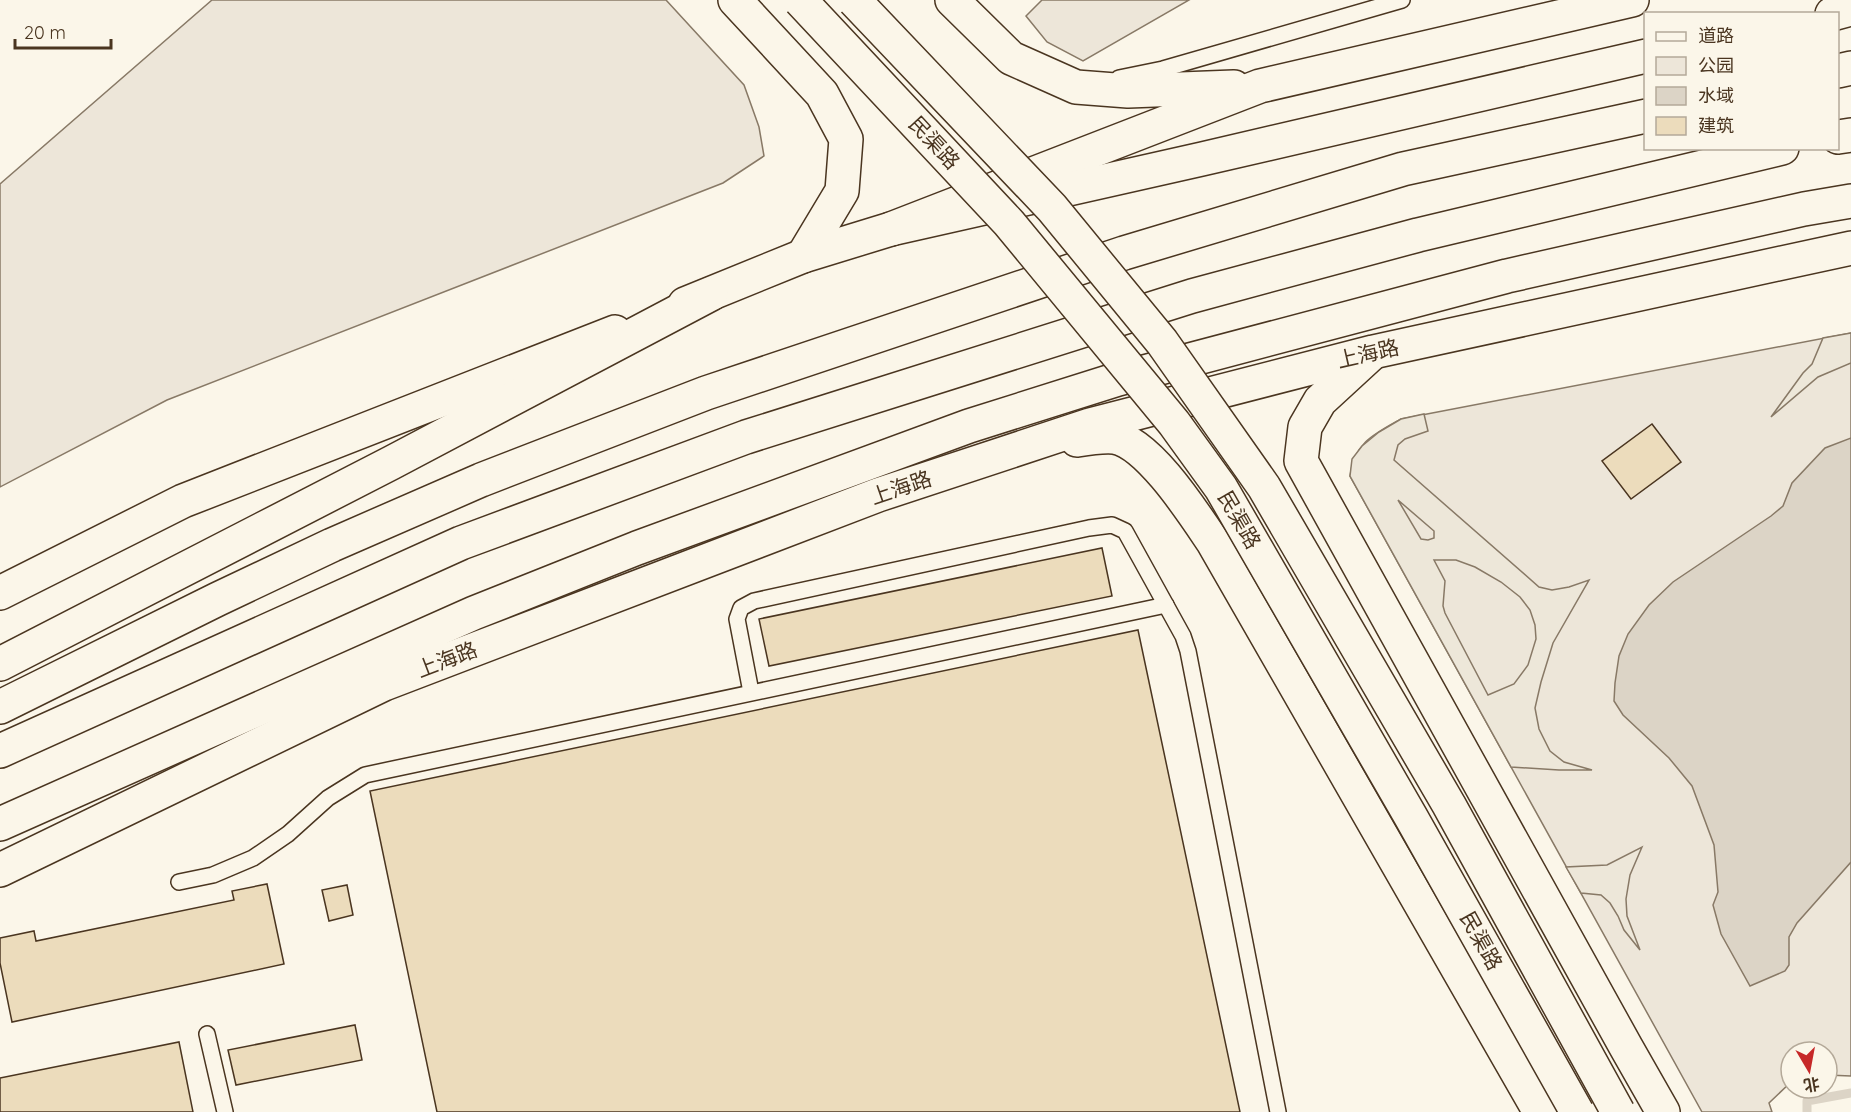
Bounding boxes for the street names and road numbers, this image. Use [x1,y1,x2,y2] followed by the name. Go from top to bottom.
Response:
[904,110,966,174] street label: 民渠路
[1334,333,1401,373] street label: 上海路
[867,465,935,510] street label: 上海路
[1213,486,1267,553] street label: 民渠路
[413,636,481,682] street label: 上海路
[1455,907,1509,974] street label: 民渠路

